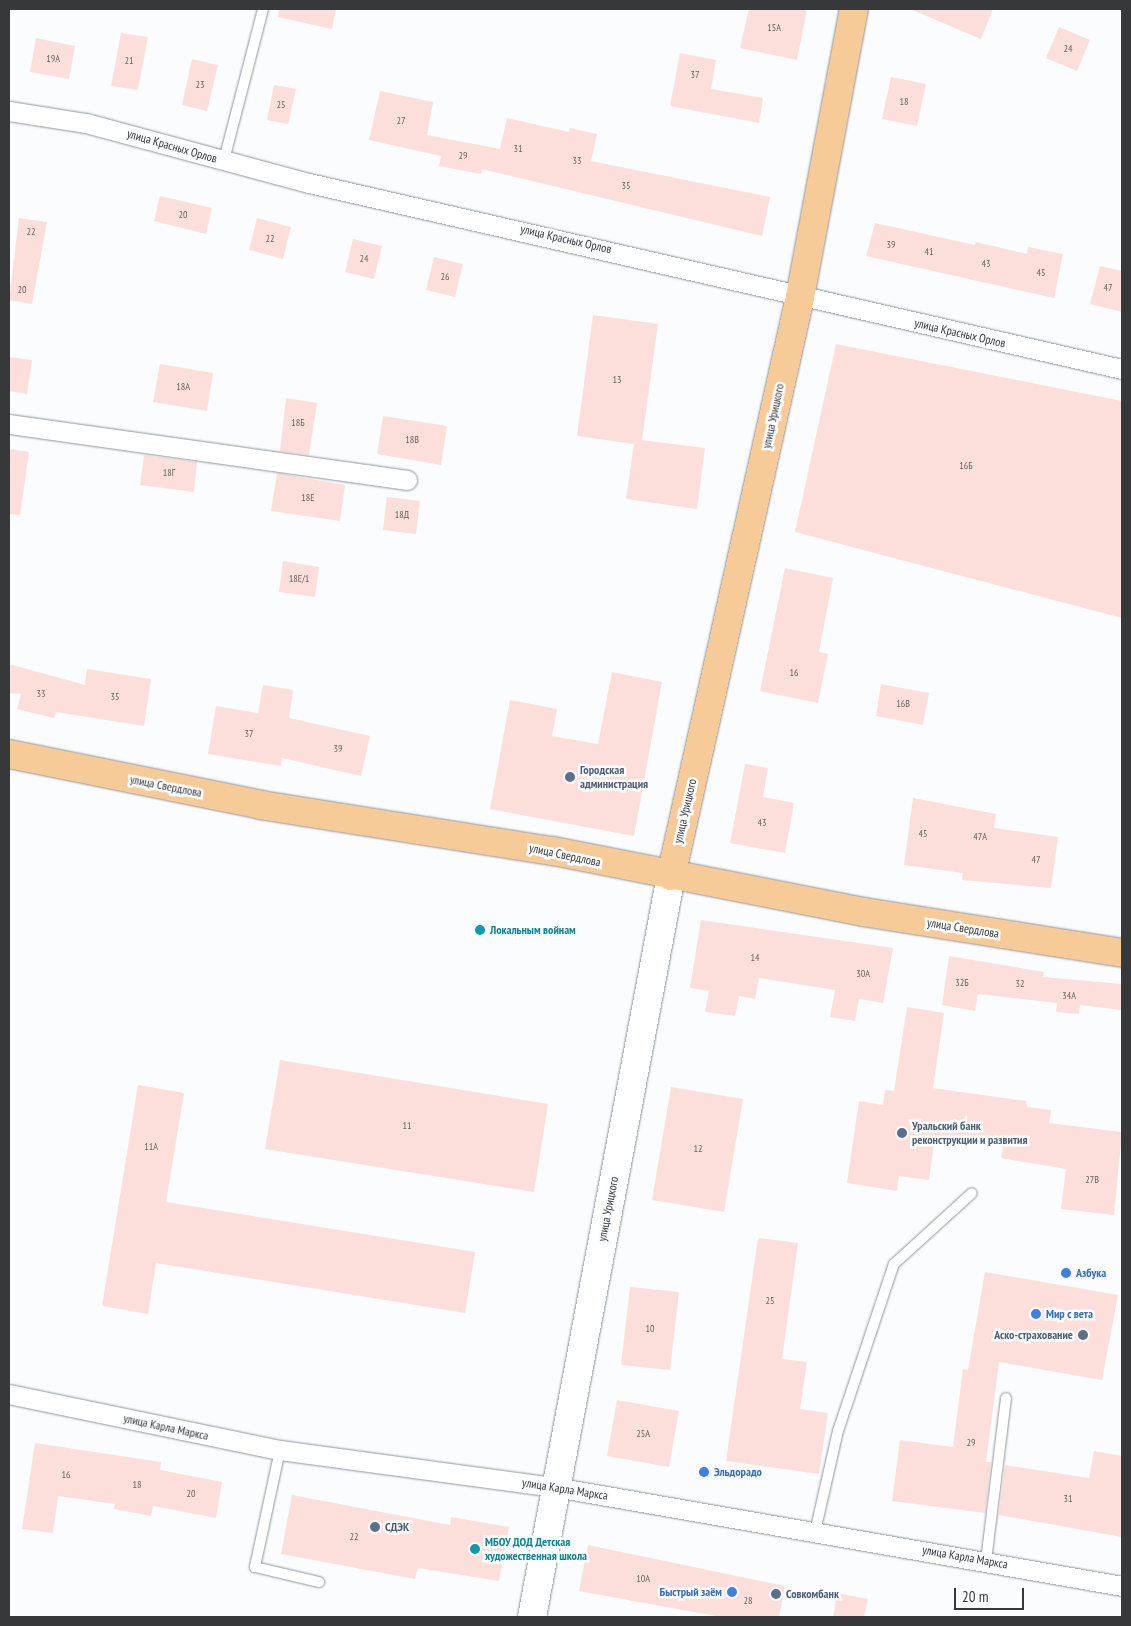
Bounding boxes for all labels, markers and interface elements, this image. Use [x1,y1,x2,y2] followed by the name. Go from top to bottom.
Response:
[767,22,781,34] house number: 15А
[1064,43,1072,55] house number: 24
[46,53,60,65] house number: 19А
[125,55,133,67] house number: 21
[691,69,699,81] house number: 37
[196,79,204,91] house number: 23
[900,96,908,108] house number: 18
[277,99,285,111] house number: 25
[397,115,405,127] house number: 27
[125,126,219,166] street label: улица Красных Орлов
[514,143,522,155] house number: 31
[459,150,467,162] house number: 29
[573,155,581,167] house number: 33
[622,180,630,192] house number: 35
[179,209,187,221] house number: 20
[519,221,613,257] street label: улица Красных Орлов
[27,226,35,238] house number: 22
[266,233,274,245] house number: 22
[887,239,895,251] house number: 39
[925,246,933,258] house number: 41
[360,253,368,265] house number: 24
[982,258,990,270] house number: 43
[1037,267,1045,279] house number: 45
[441,271,449,283] house number: 26
[1104,282,1112,294] house number: 47
[18,284,26,296] house number: 20
[913,315,1007,351] street label: улица Красных Орлов
[613,374,621,386] house number: 13
[176,381,190,393] house number: 18А
[759,382,787,450] street label: улица Урицкого
[291,417,305,429] house number: 18Б
[405,434,419,446] house number: 18В
[959,460,973,472] house number: 16Б
[163,467,175,479] house number: 18Г
[301,492,315,504] house number: 18Е
[395,509,409,521] house number: 18Д
[289,573,309,585] house number: 18Е/1
[790,667,798,679] house number: 16
[37,688,45,700] house number: 33
[111,691,119,703] house number: 35
[896,698,910,710] house number: 16В
[245,728,253,740] house number: 37
[334,743,342,755] house number: 39
[580,763,648,791] place label: Городская администрация
[564,771,576,783] marker: Городская администрация
[129,772,203,800] street label: улица Свердлова
[671,777,699,845] street label: улица Урицкого
[758,817,766,829] house number: 43
[919,828,927,840] house number: 45
[973,831,987,843] house number: 47А
[528,840,602,870] street label: улица Свердлова
[1032,854,1040,866] house number: 47
[926,915,1000,941] street label: улица Свердлова
[490,923,576,937] place label: Локальным войнам
[474,924,486,936] marker: Локальным войнам
[751,952,759,964] house number: 14
[856,968,870,980] house number: 30А
[955,977,969,989] house number: 32Б
[1016,978,1024,990] house number: 32
[1062,990,1076,1002] house number: 34А
[912,1119,1027,1147] place label: Уральский банк реконструкции и развития
[403,1120,411,1132] house number: 11
[896,1127,908,1139] marker: Уральский банк реконструкции и развития
[144,1141,158,1153] house number: 11А
[694,1143,702,1155] house number: 12
[1085,1174,1099,1186] house number: 27В
[595,1175,621,1243] street label: улица Урицкого
[1076,1266,1106,1280] place label: Азбука
[1060,1267,1072,1279] marker: Азбука
[766,1295,774,1307] house number: 25
[1046,1307,1093,1321] place label: Мир с вета
[1030,1308,1042,1320] marker: Мир с вета
[646,1323,654,1335] house number: 10
[994,1328,1073,1342] place label: Аско-страхование
[1077,1329,1089,1341] marker: Аско-страхование
[122,1411,210,1443] street label: улица Карла Маркса
[636,1428,650,1440] house number: 25А
[967,1437,975,1449] house number: 29
[714,1465,762,1479] place label: Эльдорадо
[698,1466,710,1478] marker: Эльдорадо
[62,1469,70,1481] house number: 16
[521,1475,609,1503] street label: улица Карла Маркса
[133,1479,141,1491] house number: 18
[187,1488,195,1500] house number: 20
[1064,1493,1072,1505] house number: 31
[385,1520,409,1534] place label: СДЭК
[369,1521,381,1533] marker: СДЭК
[350,1531,358,1543] house number: 22
[485,1535,587,1563] place label: МБОУ ДОД Детская художественная школа
[921,1542,1009,1572] street label: улица Карла Маркса
[469,1543,481,1555] marker: МБОУ ДОД Детская художественная школа
[636,1573,650,1585] house number: 10А
[956,1578,1026,1610] scale bar
[660,1585,722,1599] place label: Быстрый заём
[726,1586,738,1598] marker: Быстрый заём
[786,1587,839,1601] place label: Совкомбанк
[962,1587,988,1606] text: 20 m
[770,1588,782,1600] marker: Совкомбанк
[744,1595,752,1607] house number: 28

